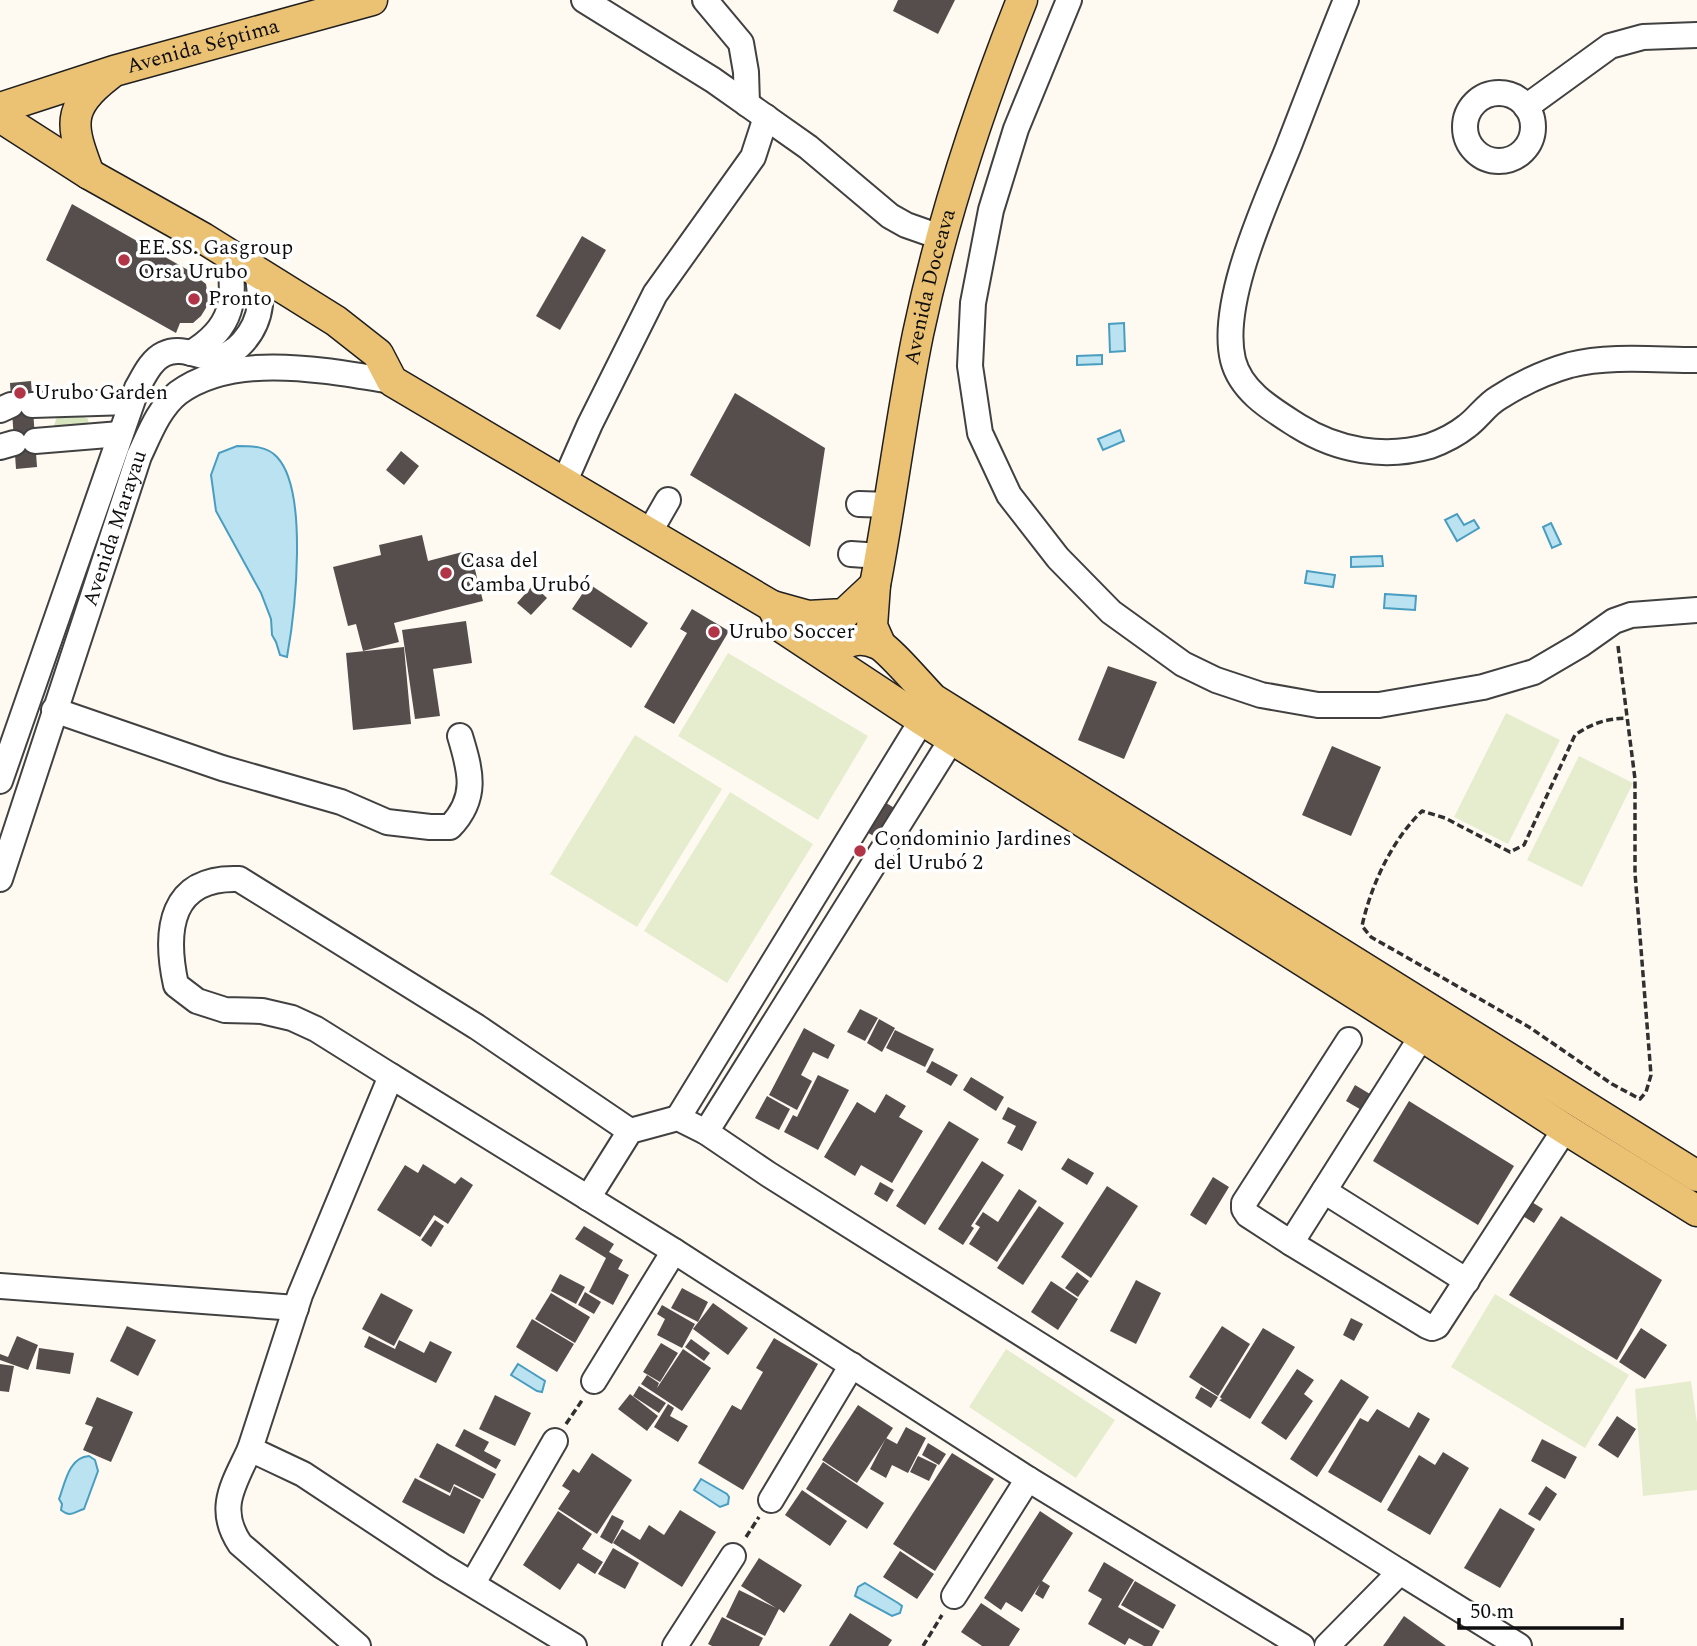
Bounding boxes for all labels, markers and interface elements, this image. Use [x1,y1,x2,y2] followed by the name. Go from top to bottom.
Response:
[123,10,284,83] street label: Avenida Séptima
[896,204,965,368] street label: Avenida Doceava
[138,232,293,288] place label: EE.SS. Gasgroup Orsa Urubo
[116,252,132,268] marker: EE.SS. Gasgroup Orsa Urubo
[208,283,272,315] place label: Pronto
[186,291,202,307] marker: Pronto
[34,377,168,409] place label: Urubo Garden
[12,385,28,401] marker: Urubo Garden
[75,446,156,611] street label: Avenida Marayau
[460,545,591,601] place label: Casa del Camba Urubó
[438,565,454,581] marker: Casa del Camba Urubó
[728,616,855,648] place label: Urubo Soccer
[706,624,722,640] marker: Urubo Soccer
[874,823,1072,879] place label: Condominio Jardines del Urubó 2
[852,843,868,859] marker: Condominio Jardines del Urubó 2
[1459,1586,1622,1630] scale bar
[1470,1596,1514,1628] text: 50 m

